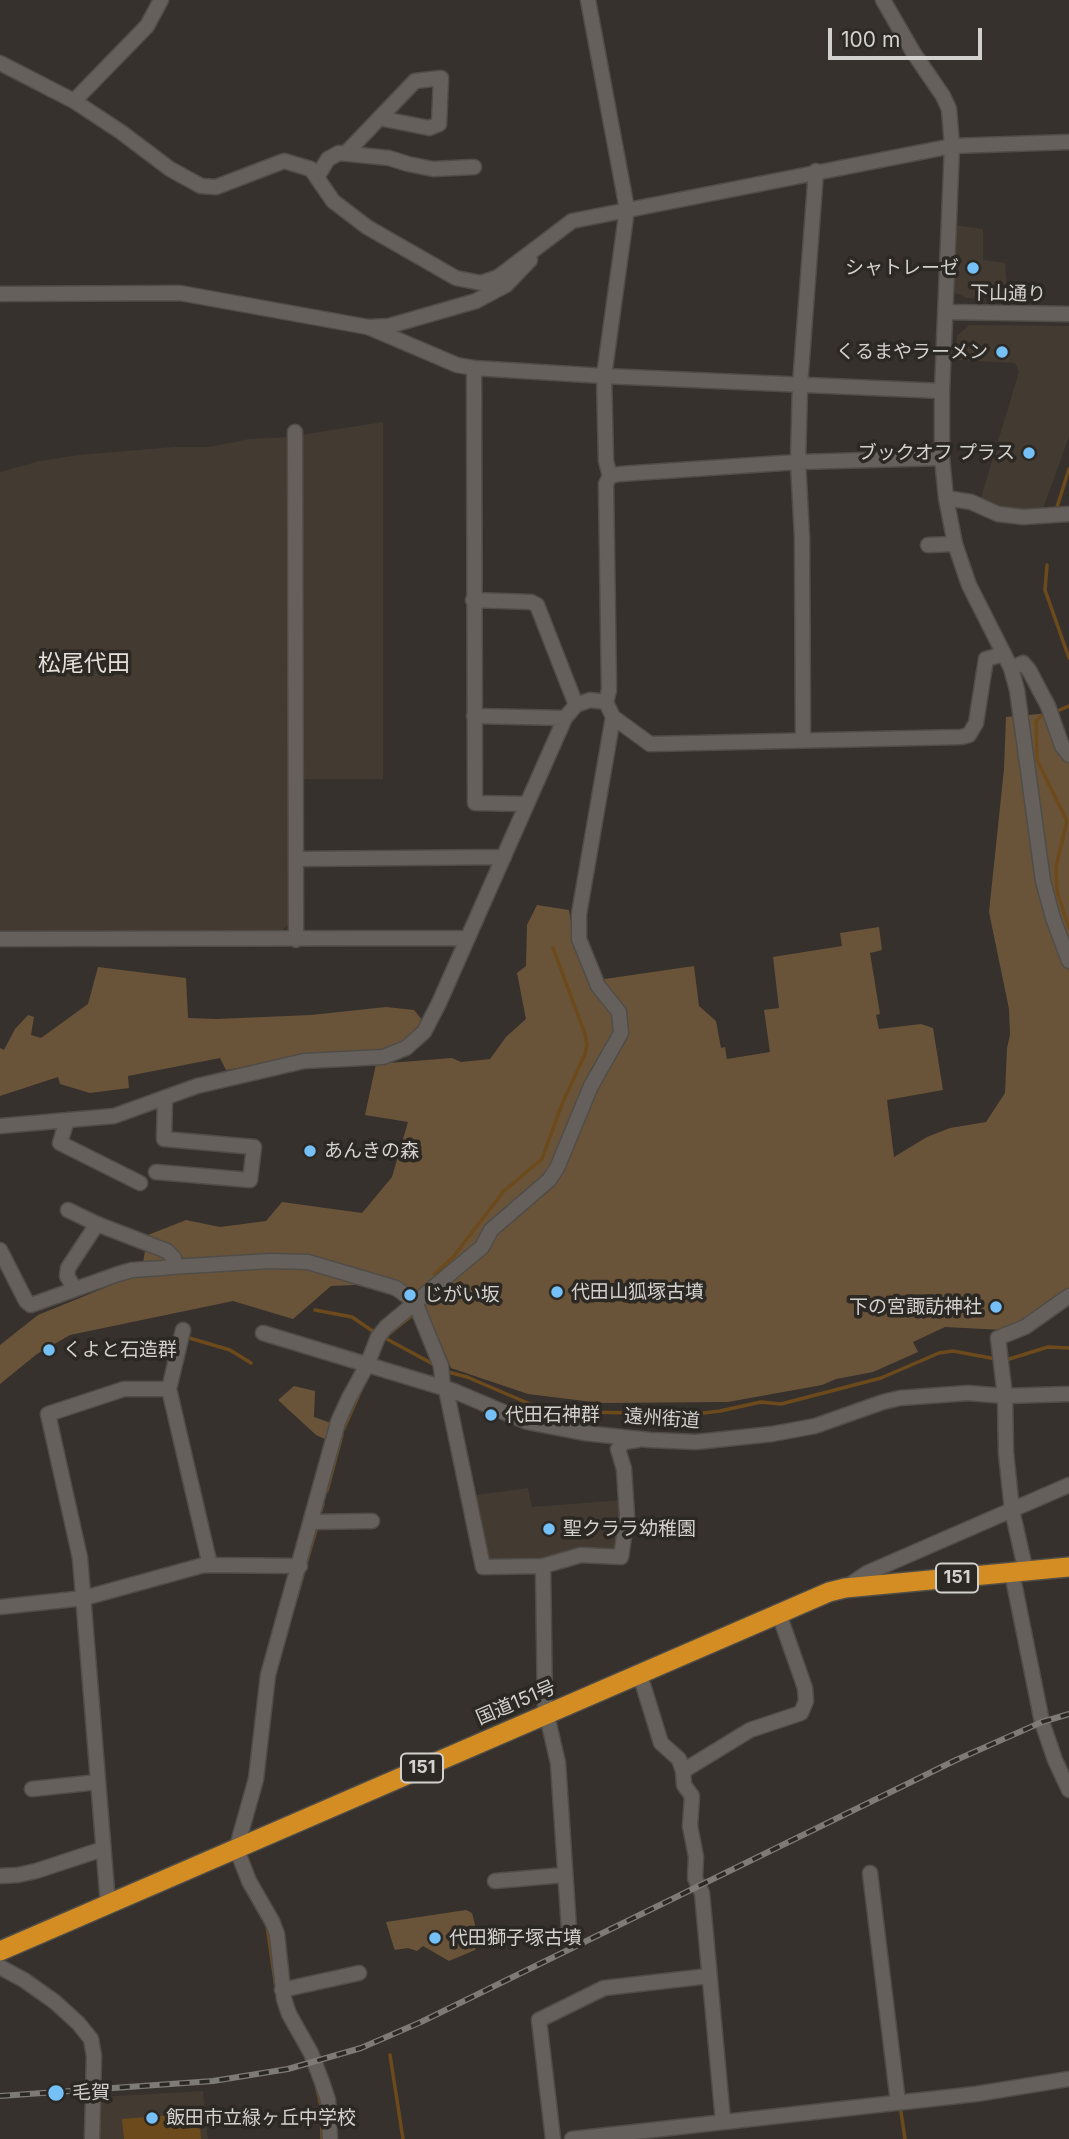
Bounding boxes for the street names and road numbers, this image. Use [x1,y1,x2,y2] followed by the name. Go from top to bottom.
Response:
[970,282,1046,306] street label: 下山通り
[623,1405,701,1433] street label: 遠州街道
[936,1563,978,1592] road number: 151
[473,1676,559,1730] street label: 国道151号
[401,1754,443,1783] road number: 151

